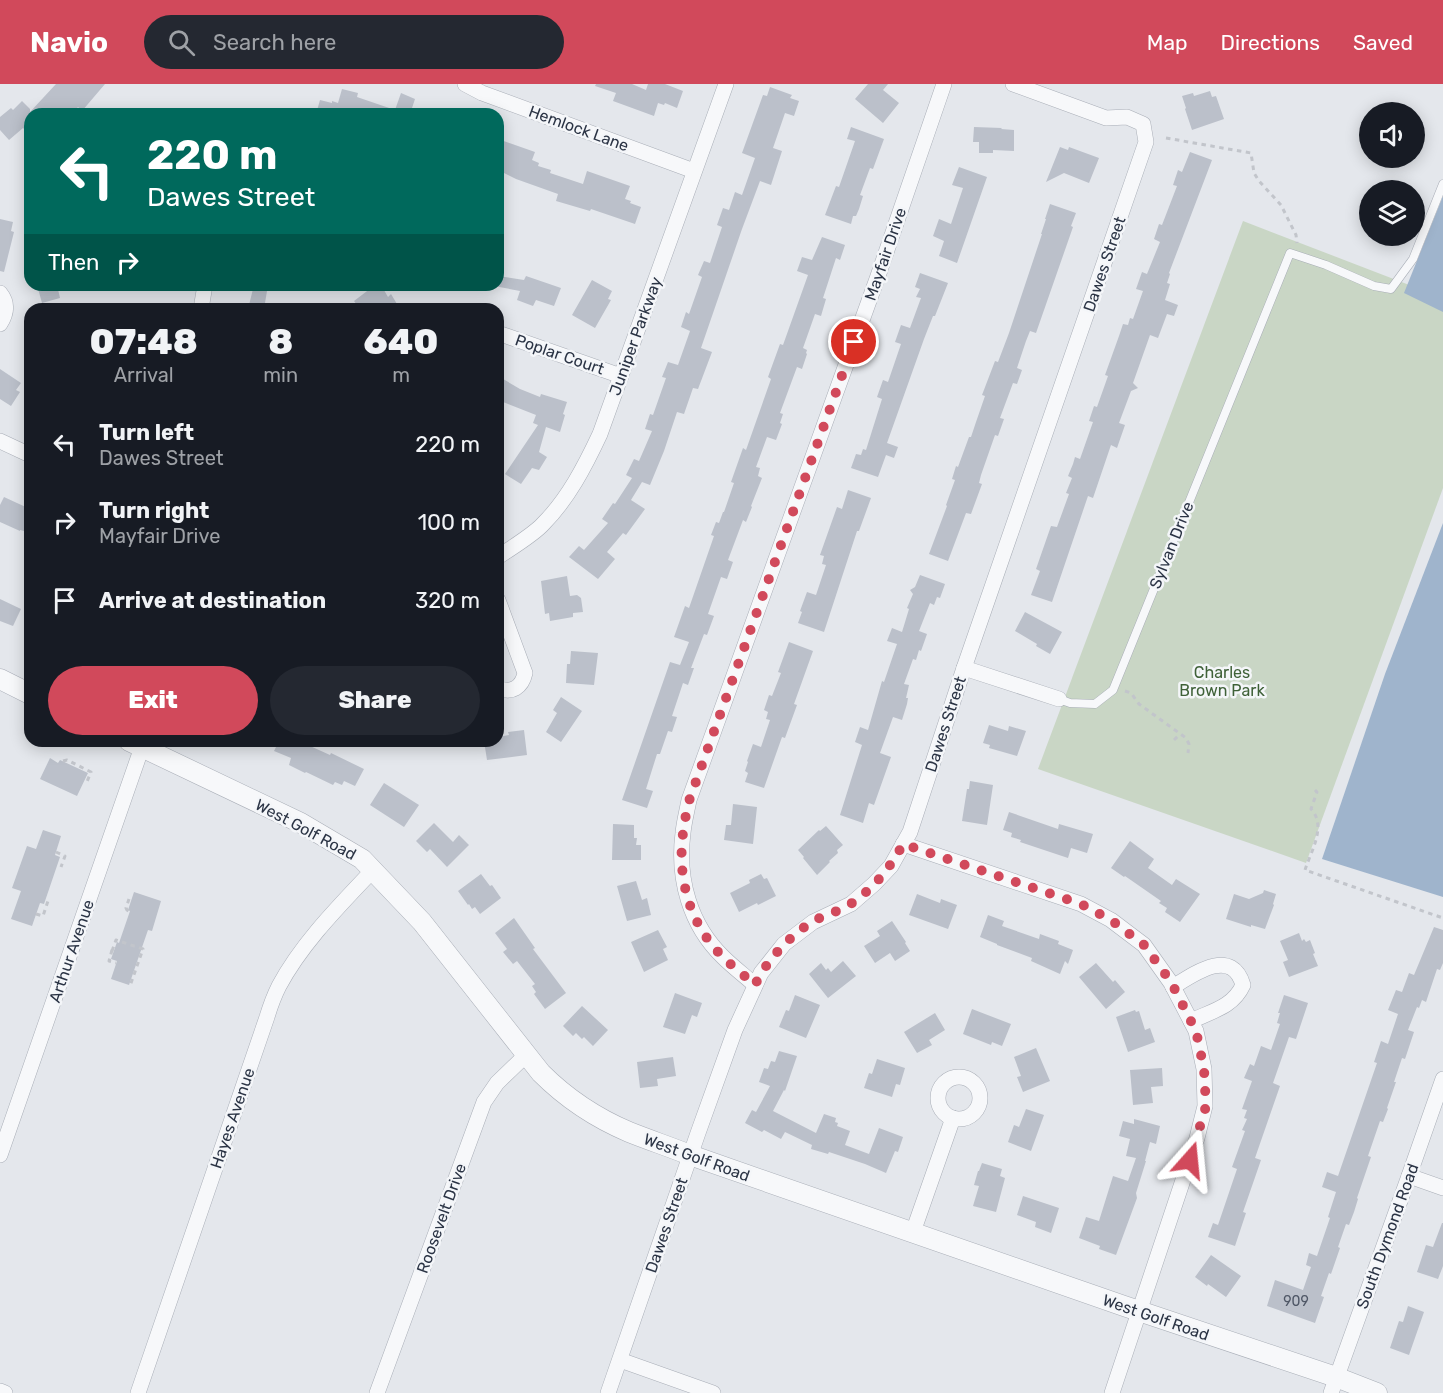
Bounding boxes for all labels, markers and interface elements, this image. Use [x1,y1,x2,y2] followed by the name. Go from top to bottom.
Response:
[144,15,564,69] search box
[30,26,108,59] text: Navio
[165,26,198,59] icon: search
[213,29,336,56] text: Search here
[1147,30,1188,55] text: Map
[1221,30,1320,55] text: Directions
[1353,30,1413,55] text: Saved
[526,102,631,155] street label: Hemlock Lane
[1359,102,1425,246] map controls
[1359,102,1425,168] button: sound
[147,130,278,180] text: 220 m
[48,132,126,210] icon: left
[1359,180,1425,246] button: layers
[147,181,315,213] text: Dawes Street
[861,205,910,303] street label: Mayfair Drive
[1079,214,1130,314] street label: Dawes Street
[111,246,144,279] icon: right
[48,249,99,276] text: Then
[605,274,666,398] street label: Juniper Parkway
[828,316,879,367] pin
[90,320,198,363] text: 07:48
[268,320,293,363] text: 8
[364,320,438,363] text: 640
[837,325,870,358] icon: arrive
[513,330,607,379] street label: Poplar Court
[114,363,174,387] text: Arrival
[263,363,298,387] text: min
[392,363,410,387] text: m
[99,419,194,446] text: Turn left
[48,428,81,461] icon: left
[415,431,480,458] text: 220 m
[99,446,224,470] text: Dawes Street
[99,497,209,524] text: Turn right
[1145,499,1198,591] street label: Sylvan Drive
[48,506,81,539] icon: right
[418,509,480,536] text: 100 m
[99,524,220,548] text: Mayfair Drive
[48,584,81,617] icon: arrive
[99,587,326,614] text: Arrive at destination
[415,587,480,614] text: 320 m
[1179,663,1265,700] park label: Charles Brown Park
[48,666,258,735] button: Exit
[270,666,480,735] button: Share
[921,674,970,775] street label: Dawes Street
[252,795,359,864] street label: West Golf Road
[45,897,98,1005] street label: Arthur Avenue
[206,1065,259,1171] street label: Hayes Avenue
[1158,1128,1222,1192] position arrow
[641,1129,752,1185] street label: West Golf Road
[413,1161,470,1276] street label: Roosevelt Drive
[1352,1161,1423,1311] street label: South Dymond Road
[641,1175,692,1275] street label: Dawes Street
[1100,1290,1212,1345] street label: West Golf Road
[1283,1293,1309,1310] house number: 909

